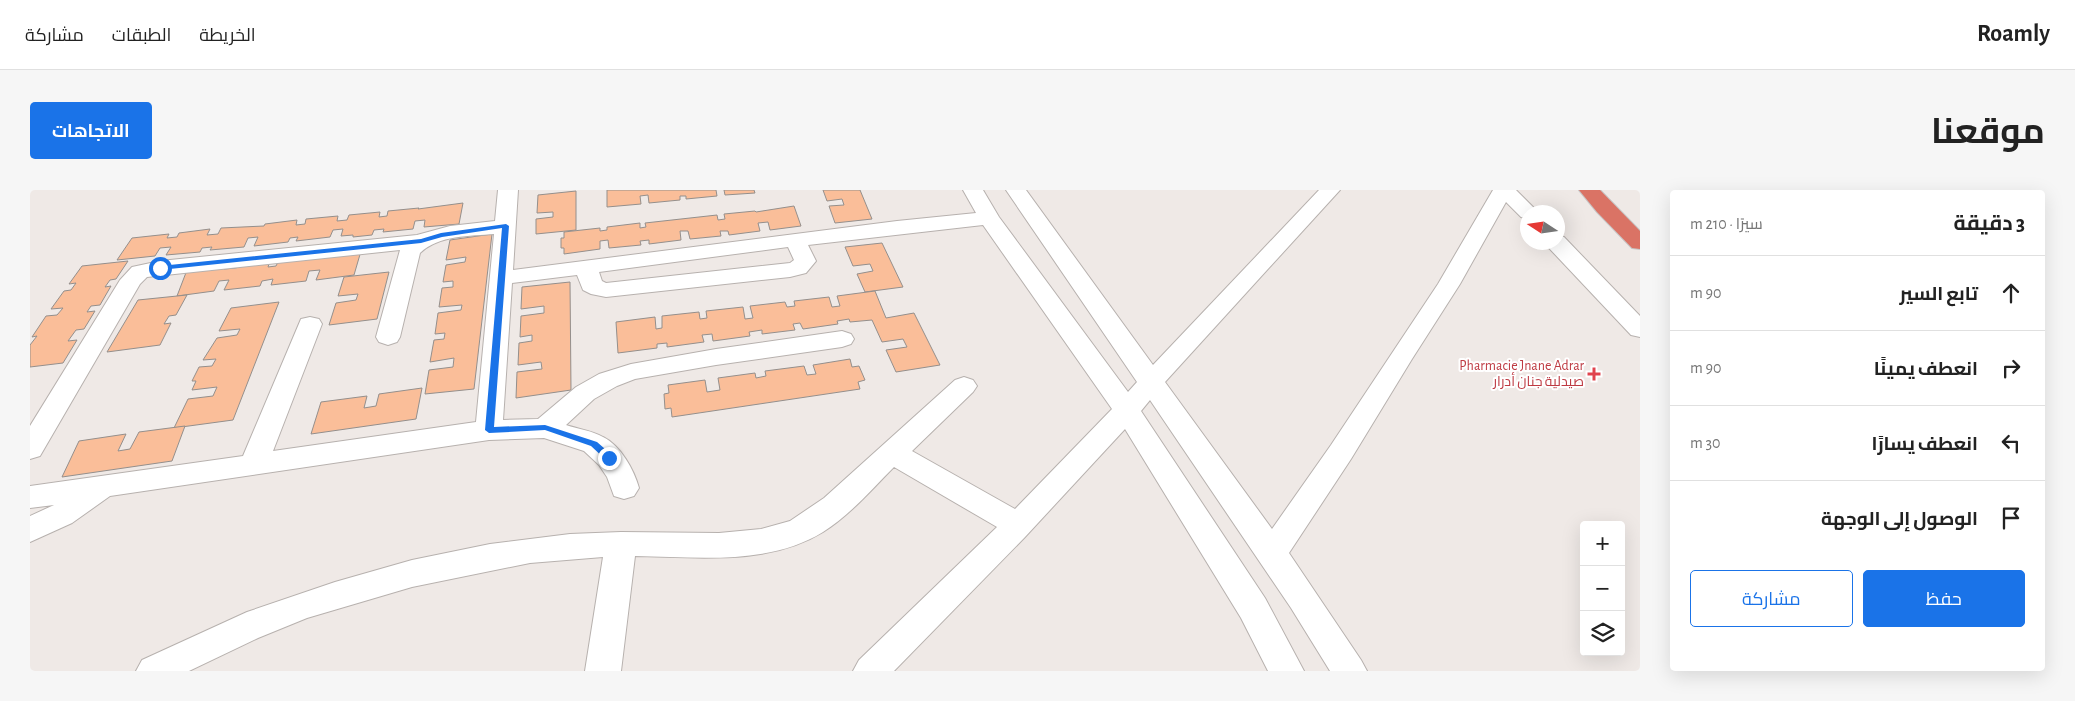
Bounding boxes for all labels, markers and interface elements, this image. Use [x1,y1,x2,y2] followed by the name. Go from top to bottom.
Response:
[1977,22,2050,46] text: Roamly
[25,27,84,45] text: مشاركة
[112,27,171,45] text: الطبقات
[199,27,256,45] text: الخريطة
[30,102,152,159] button: الاتجاهات
[1931,115,2045,150] text: موقعنا
[1520,205,1565,250] north arrow
[1953,213,2025,234] text: 3 دقيقة
[1690,216,1763,232] text: سيرًا · 210 m
[149,257,172,280] route start
[1997,279,2025,307] icon: ahead
[1690,285,1721,301] text: 90 m
[1900,285,1978,304] text: تابع السير
[1997,354,2025,382] icon: right
[1459,359,1584,389] place label: Pharmacie Jnane Adrar صيدلية جنان أدرار
[1690,360,1721,376] text: 90 m
[1874,360,1978,379] text: انعطف يمينًا
[1588,368,1600,380] marker: Pharmacie Jnane Adrar صيدلية جنان أدرار
[1997,429,2025,457] icon: left
[1690,435,1721,451] text: 30 m
[1872,435,1978,454] text: انعطف يسارًا
[598,447,621,470] route end
[1997,504,2025,532] icon: arrive
[1821,510,1978,529] text: الوصول إلى الوجهة
[1580,521,1625,656] map controls
[1580,521,1625,566] button: +
[1580,566,1625,611] button: −
[1690,570,1853,627] button: مشاركة
[1863,570,2025,627] button: حفظ
[1580,611,1625,656] button: layers

